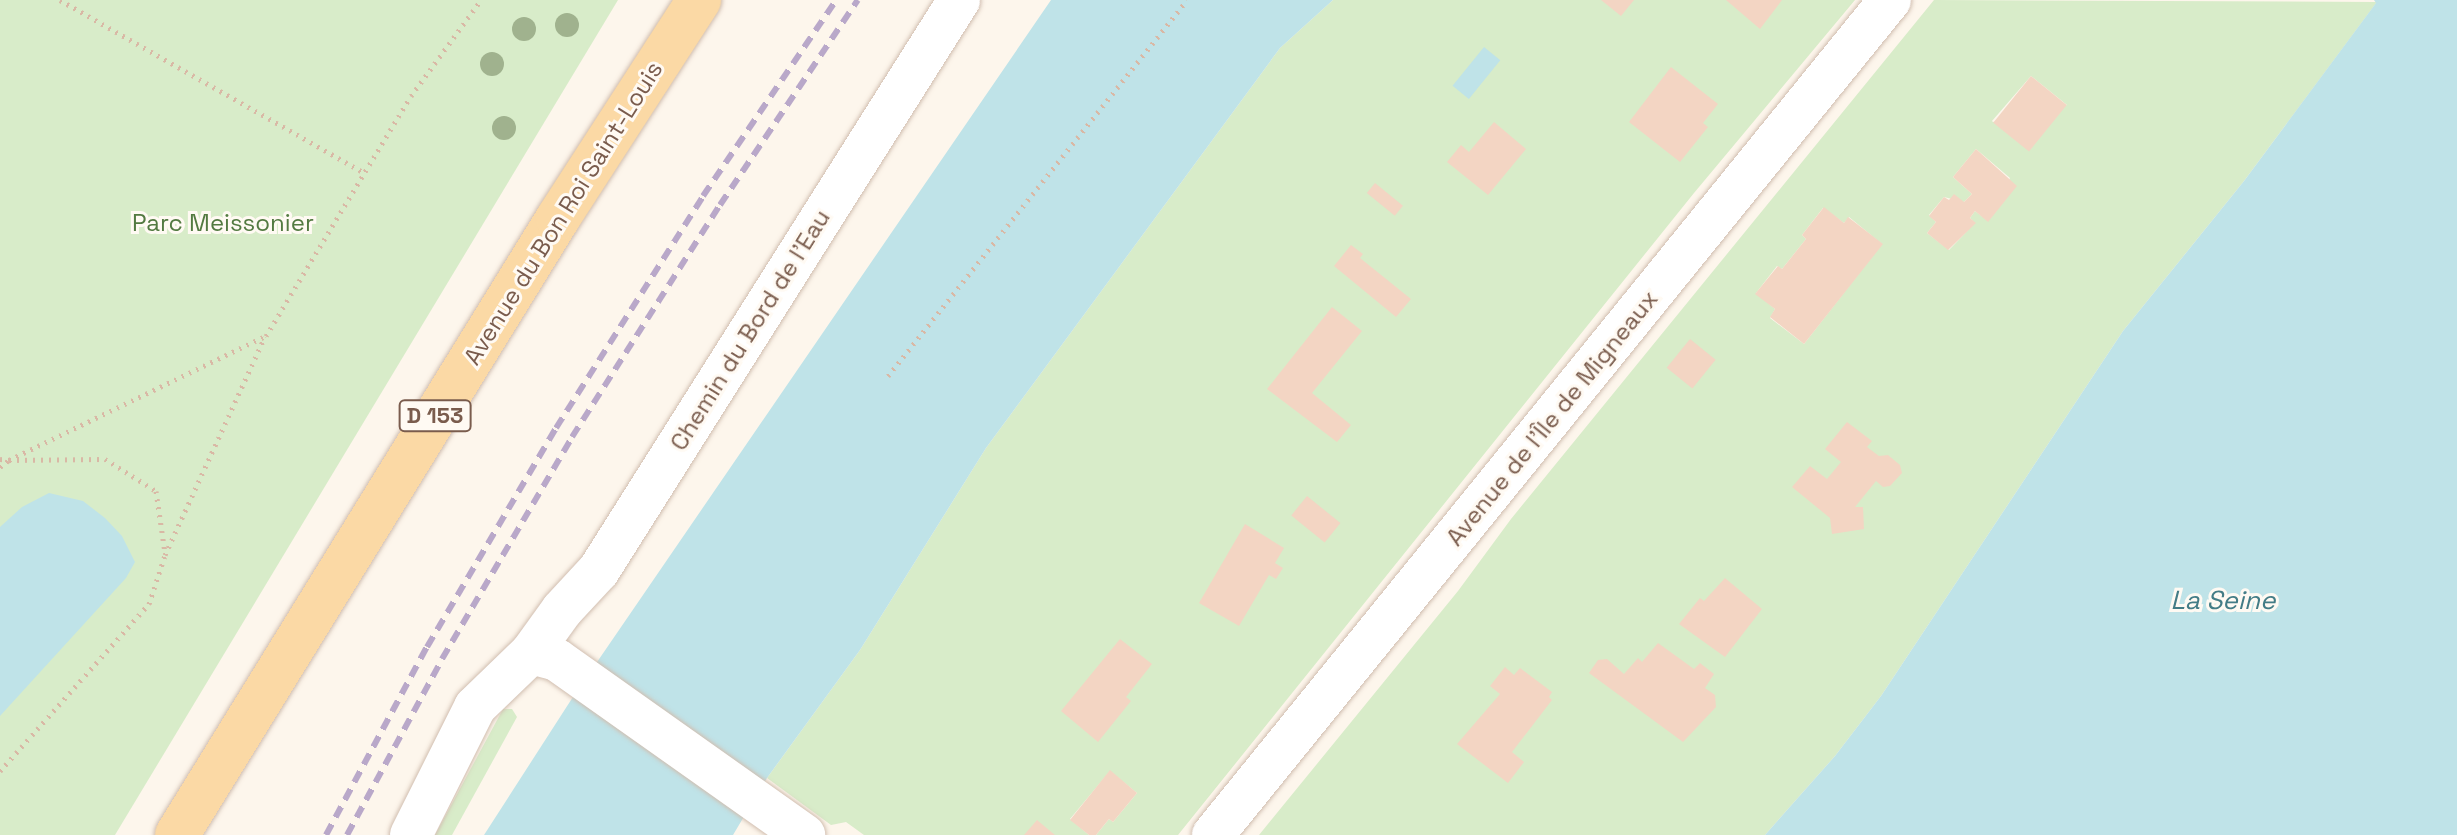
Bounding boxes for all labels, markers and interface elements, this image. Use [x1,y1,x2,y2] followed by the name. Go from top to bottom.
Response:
[457,56,669,370] street label: Avenue du Bon Roi Saint-Louis
[664,204,836,456] street label: Chemin du Bord de l'Eau
[132,209,314,237] park label: Parc Meissonier
[1440,285,1664,551] street label: Avenue de l'Île de Migneaux
[397,398,473,434] road number: D 153
[2171,585,2275,617] water label: La Seine

